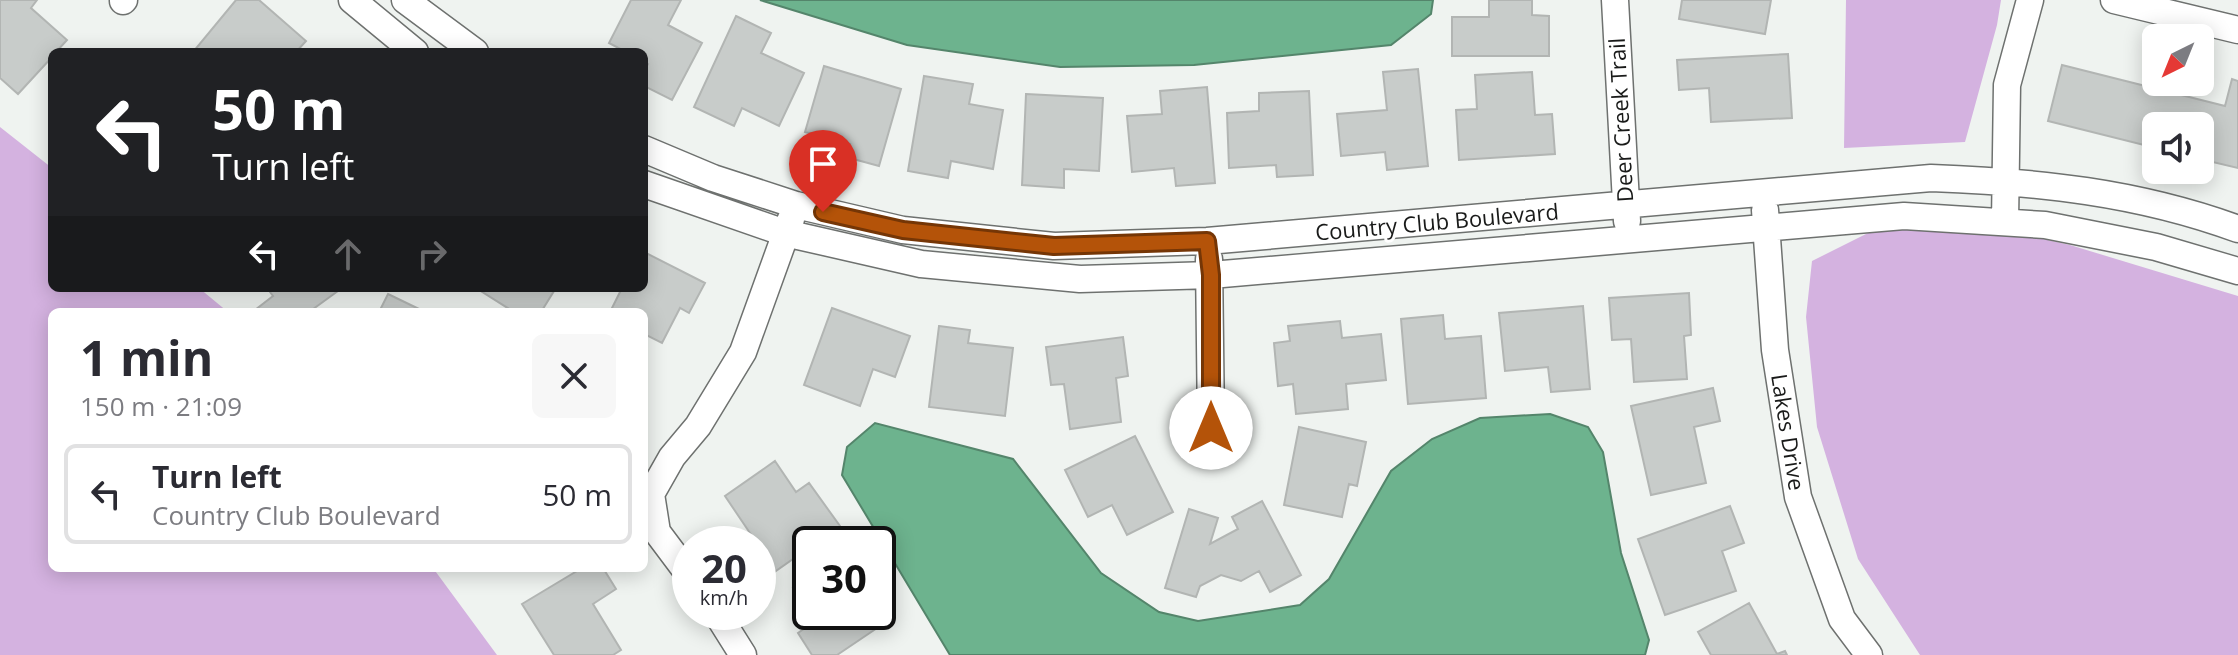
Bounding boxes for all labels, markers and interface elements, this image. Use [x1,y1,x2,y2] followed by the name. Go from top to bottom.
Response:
[2142,24,2214,96] north arrow
[2142,24,2214,184] map controls
[1601,37,1639,203] street label: Deer Creek Trail
[212,70,346,146] text: 50 m
[80,80,184,184] icon: left
[2142,112,2214,184] button: sound
[789,130,857,212] pin
[212,142,354,191] text: Turn left
[801,142,845,186] icon: arrive
[1314,195,1560,247] street label: Country Club Boulevard
[242,232,286,276] icon: left
[326,232,370,276] icon: ahead
[410,232,454,276] icon: right
[80,325,213,390] text: 1 min
[532,334,616,418] button: close
[1765,371,1813,492] street label: Lakes Drive
[1169,386,1253,470] position arrow
[80,388,242,424] text: 150 m · 21:09
[152,456,282,497] text: Turn left
[84,472,128,516] icon: left
[542,474,612,515] text: 50 m
[152,497,441,533] text: Country Club Boulevard
[792,526,896,630] speed limit sign: 30
[701,540,747,595] text: 20
[700,584,748,611] text: km/h

